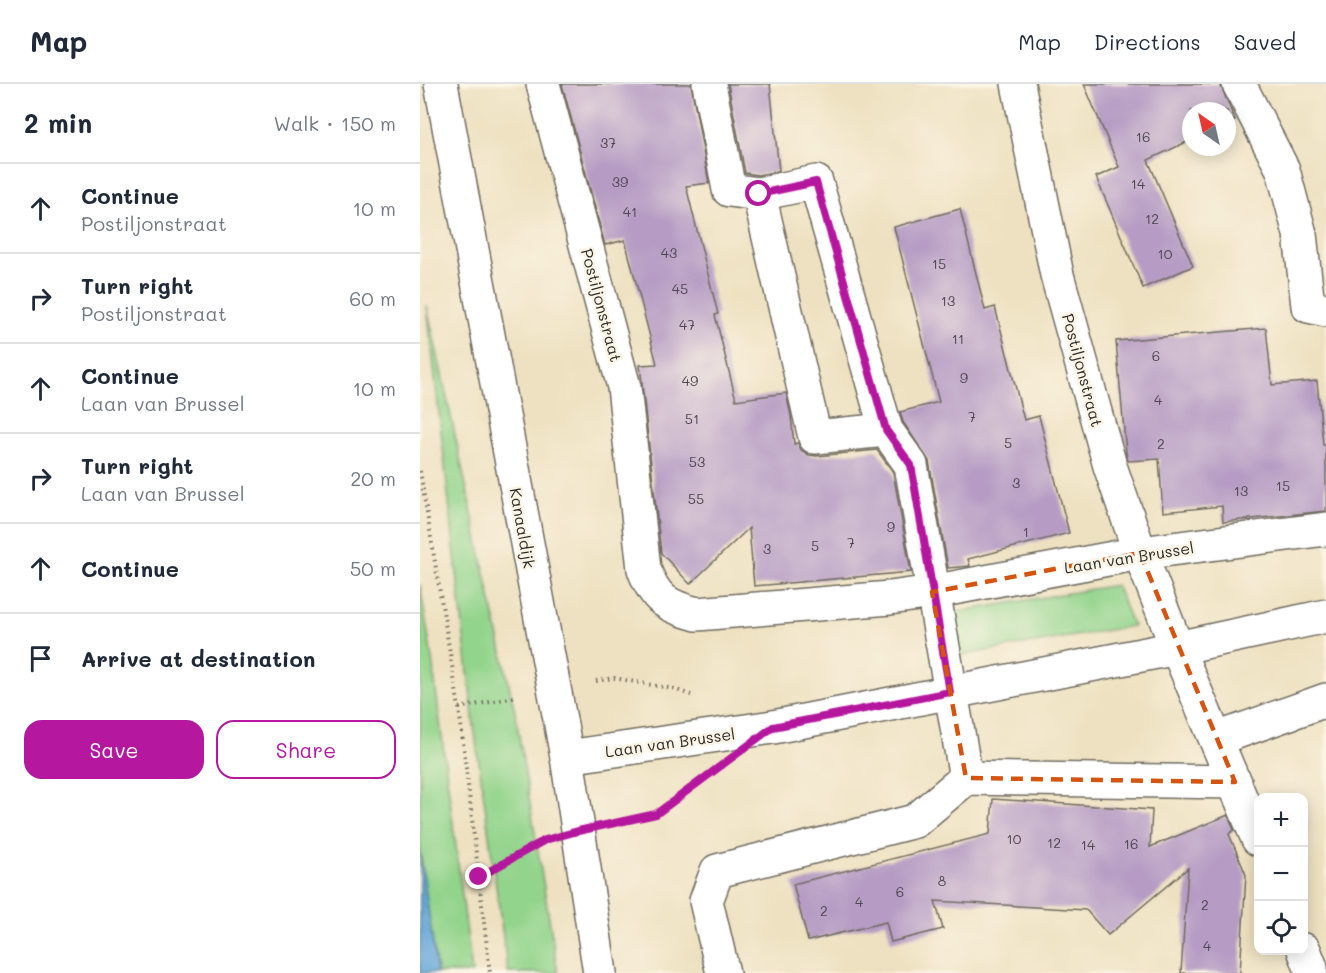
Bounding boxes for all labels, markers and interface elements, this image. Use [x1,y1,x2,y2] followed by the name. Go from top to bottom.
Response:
[30,23,87,59] text: Map
[1018,28,1061,55] text: Map
[1094,28,1201,55] text: Directions
[1234,28,1296,55] text: Saved
[1182,102,1236,156] north arrow
[24,106,92,140] text: 2 min
[274,110,396,136] text: Walk · 150 m
[1136,127,1150,146] house number: 16
[600,133,616,152] house number: 37
[612,172,628,191] house number: 39
[1131,174,1146,193] house number: 14
[745,180,771,206] route start
[81,181,179,210] text: Continue
[24,192,57,225] icon: ahead
[352,195,396,221] text: 10 m
[623,202,637,221] house number: 41
[1145,209,1159,228] house number: 12
[81,210,227,236] text: Postiljonstraat
[661,243,677,262] house number: 43
[1158,244,1173,263] house number: 10
[577,246,627,364] street label: Postiljonstraat
[932,254,946,273] house number: 15
[81,271,193,300] text: Turn right
[672,279,688,298] house number: 45
[24,282,57,315] icon: right
[349,285,396,311] text: 60 m
[941,291,955,310] house number: 13
[81,300,227,326] text: Postiljonstraat
[1058,311,1108,429] street label: Postiljonstraat
[679,315,695,334] house number: 47
[952,329,964,348] house number: 11
[1152,346,1160,365] house number: 6
[81,361,179,390] text: Continue
[960,368,968,387] house number: 9
[682,371,698,390] house number: 49
[24,372,57,405] icon: ahead
[352,375,396,401] text: 10 m
[81,390,245,416] text: Laan van Brussel
[1154,390,1163,409] house number: 4
[968,407,976,426] house number: 7
[685,409,699,428] house number: 51
[1004,433,1012,452] house number: 5
[1157,434,1165,453] house number: 2
[81,451,193,480] text: Turn right
[689,452,705,471] house number: 53
[24,462,57,495] icon: right
[350,465,396,491] text: 20 m
[1012,473,1020,492] house number: 3
[1276,476,1290,495] house number: 15
[81,480,245,506] text: Laan van Brussel
[1234,481,1248,500] house number: 13
[506,486,540,570] street label: Kanaaldijk
[688,489,704,508] house number: 55
[887,517,895,536] house number: 9
[1023,522,1029,541] house number: 1
[847,533,855,552] house number: 7
[811,536,819,555] house number: 5
[1063,536,1195,578] street label: Laan van Brussel
[763,539,771,558] house number: 3
[24,552,57,585] icon: ahead
[81,554,179,583] text: Continue
[350,555,396,581] text: 50 m
[24,642,57,675] icon: arrive
[81,644,316,673] text: Arrive at destination
[24,720,204,779] button: Save
[216,720,396,779] button: Share
[604,722,736,762] street label: Laan van Brussel
[1254,793,1308,955] map controls
[1254,793,1308,847] button: +
[1007,829,1022,848] house number: 10
[1047,833,1061,852] house number: 12
[1124,834,1138,853] house number: 16
[1081,835,1096,854] house number: 14
[1254,847,1308,901] button: −
[465,863,491,889] route end
[938,871,946,890] house number: 8
[896,882,904,901] house number: 6
[855,892,864,911] house number: 4
[1201,895,1209,914] house number: 2
[820,901,828,920] house number: 2
[1254,901,1308,955] button: locate
[1203,936,1212,955] house number: 4

